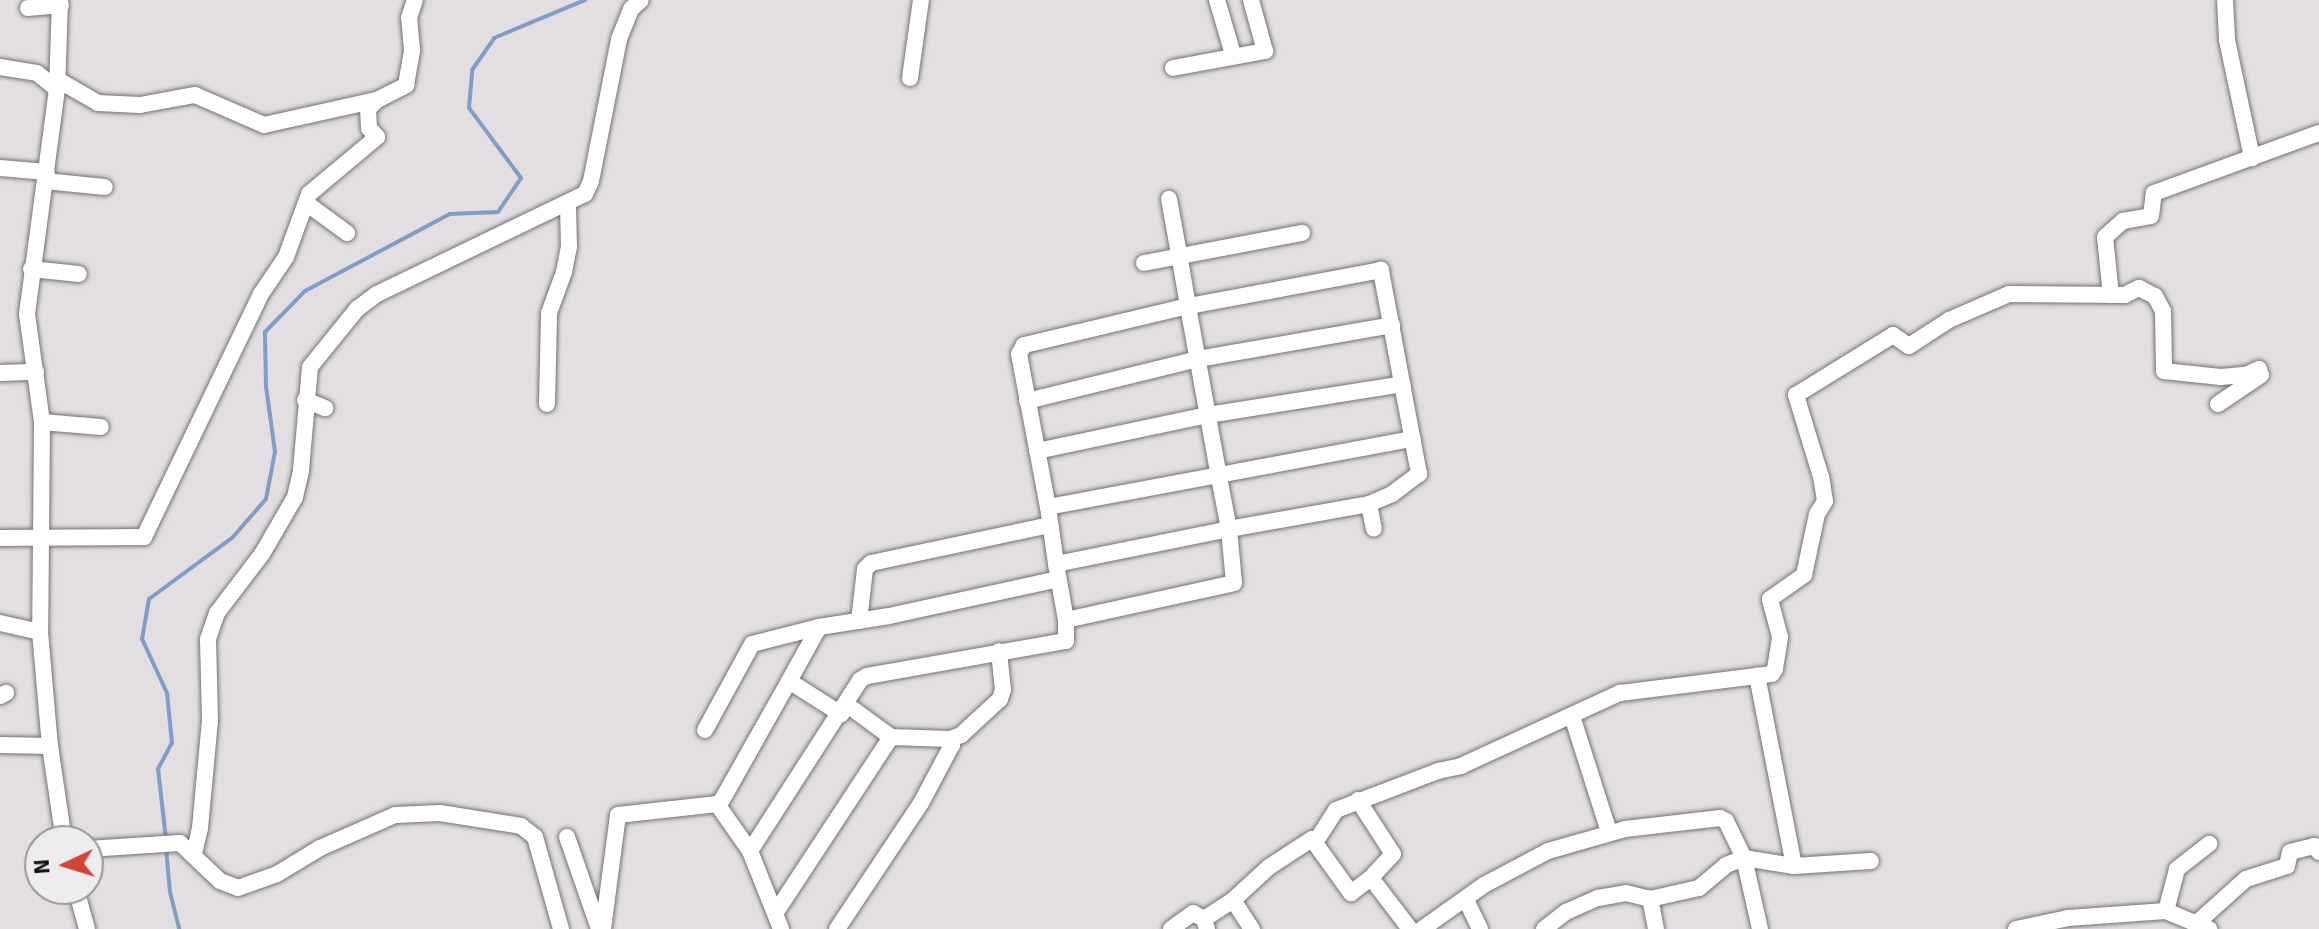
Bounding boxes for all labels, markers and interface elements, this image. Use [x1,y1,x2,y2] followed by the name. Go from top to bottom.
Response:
[24,825,104,905] north arrow
[28,858,56,875] text: N

